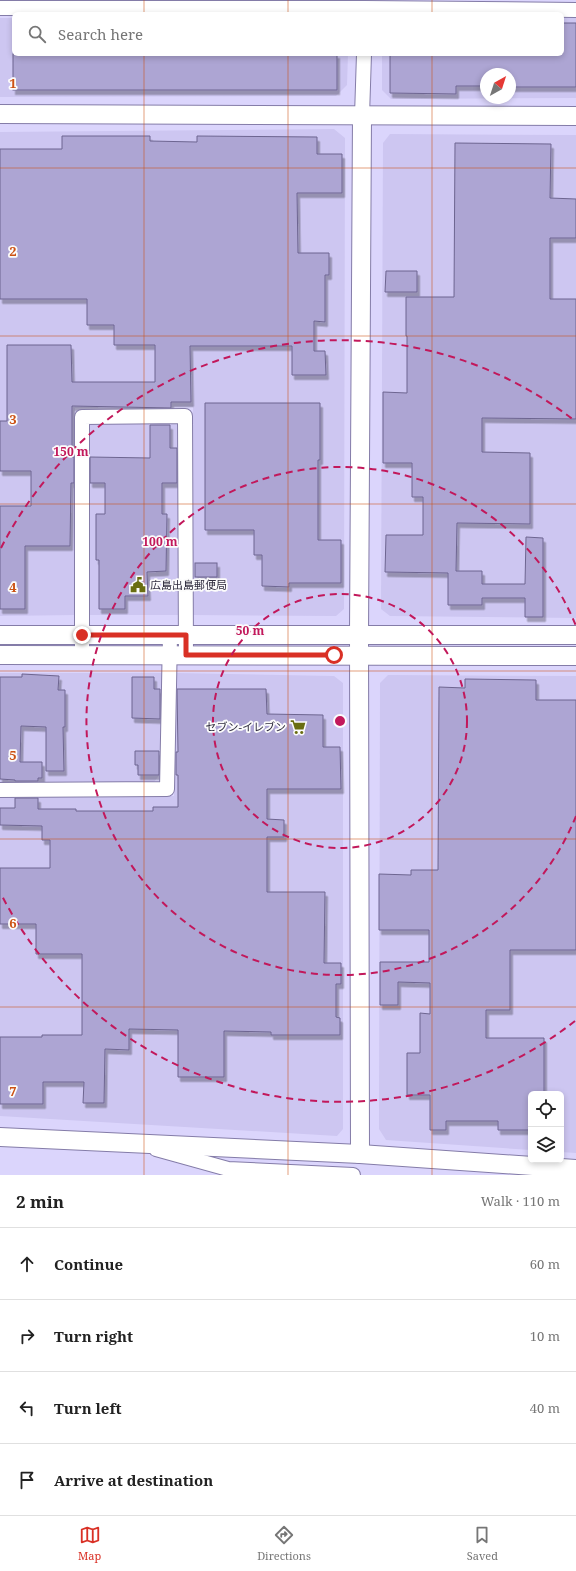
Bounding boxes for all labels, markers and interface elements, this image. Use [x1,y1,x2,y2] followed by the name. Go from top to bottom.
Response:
[12,12,564,56] search box
[26,23,48,45] icon: search
[58,24,143,44] text: Search here
[480,68,516,104] north arrow
[9,74,17,92] text: 1
[9,242,17,260] text: 2
[9,410,17,428] text: 3
[53,443,89,460] text: 150 m
[142,533,178,550] text: 100 m
[129,576,147,594] public building icon: 広島出島郵便局
[150,577,227,592] place label: 広島出島郵便局
[9,578,17,596] text: 4
[236,622,264,639] text: 50 m
[73,626,91,644] route end
[325,646,343,664] route start
[333,714,347,728] centre of rings
[289,718,307,736] supermarket icon: セブン-イレブン
[206,719,286,734] place label: セブン-イレブン
[9,746,17,764] text: 5
[9,914,17,932] text: 6
[9,1082,17,1100] text: 7
[528,1091,564,1163] map controls
[528,1091,564,1127] button: locate
[528,1127,564,1163] button: layers
[16,1190,64,1213] text: 2 min
[481,1192,560,1210] text: Walk · 110 m
[16,1253,38,1275] icon: ahead
[54,1254,123,1274] text: Continue
[530,1255,560,1273] text: 60 m
[16,1325,38,1347] icon: right
[54,1326,133,1346] text: Turn right
[530,1327,560,1345] text: 10 m
[16,1397,38,1419] icon: left
[54,1398,122,1418] text: Turn left
[530,1399,560,1417] text: 40 m
[16,1469,38,1491] icon: arrive
[54,1470,213,1490] text: Arrive at destination
[78,1524,101,1563] tab: Map
[257,1524,311,1563] tab: Directions
[467,1524,498,1563] tab: Saved

